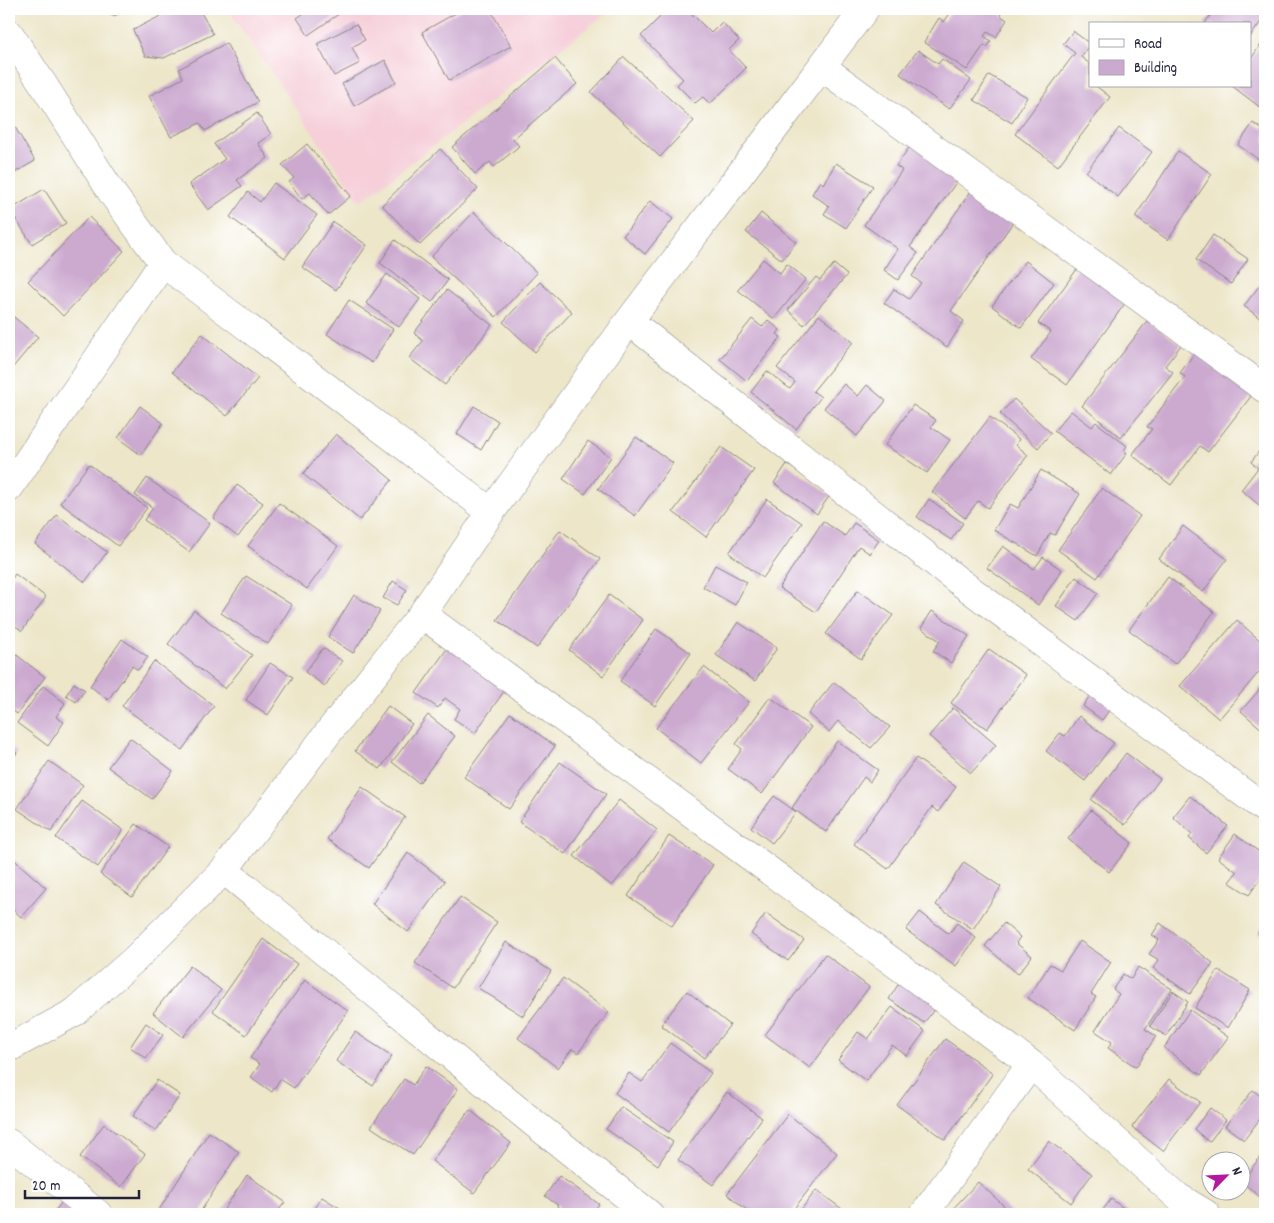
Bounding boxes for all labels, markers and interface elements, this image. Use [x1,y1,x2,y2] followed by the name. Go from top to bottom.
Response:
[1089,22,1252,88] legend
[1134,34,1162,56] text: Road
[1134,58,1177,80] text: Building
[1202,1150,1252,1200] north arrow
[1226,1164,1247,1179] text: N
[25,1168,139,1200] scale bar
[32,1176,60,1198] text: 20 m

